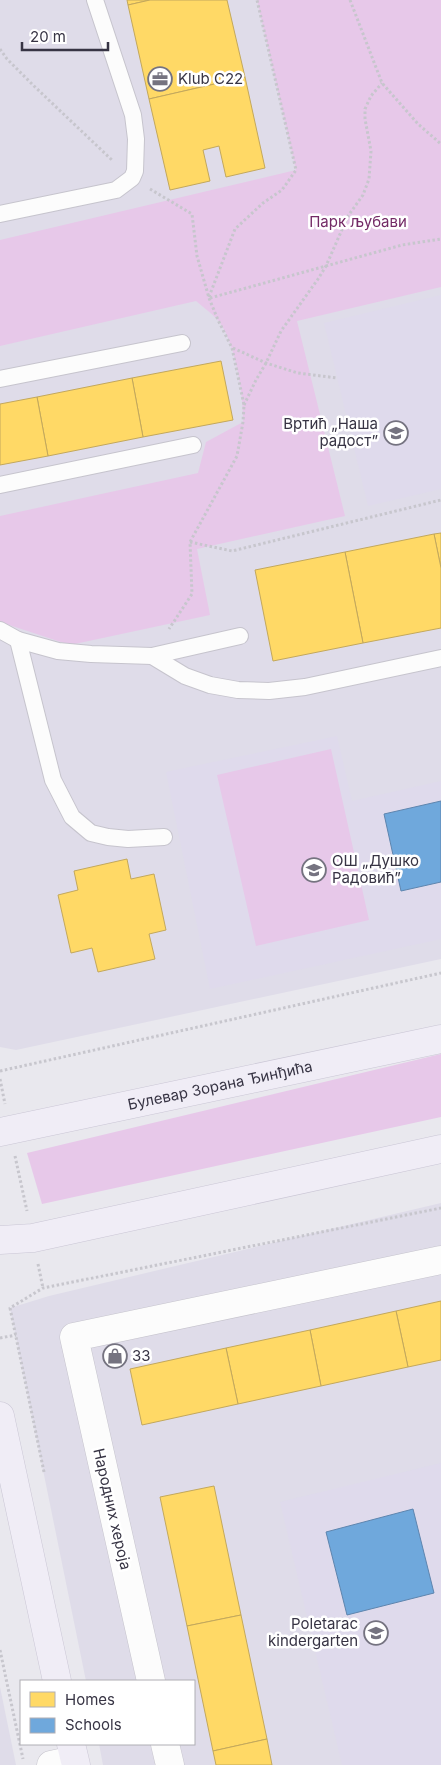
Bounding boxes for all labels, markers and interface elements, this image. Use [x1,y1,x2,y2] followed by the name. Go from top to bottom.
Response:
[22,20,109,52] scale bar
[30,27,66,46] text: 20 m
[147,66,173,92] office icon: Klub C22
[178,69,243,88] place label: Klub C22
[309,212,407,231] park label: Парк љубави
[283,414,378,450] place label: Вртић „Наша радост”
[383,420,409,446] school or university icon: Вртић „Наша радост”
[332,851,419,887] place label: ОШ „Душко Радовић”
[301,857,327,883] school or university icon: ОШ „Душко Радовић”
[126,1056,314,1114] street label: Булевар Зорана Ђинђића
[102,1343,128,1369] shop icon: 33
[132,1346,151,1365] place label: 33
[89,1446,136,1572] street label: Народних хероја
[268,1614,358,1650] place label: Poletarac kindergarten
[363,1620,389,1646] school or university icon: Poletarac kindergarten
[20,1680,195,1745] legend
[65,1690,115,1709] text: Homes
[65,1715,122,1734] text: Schools

